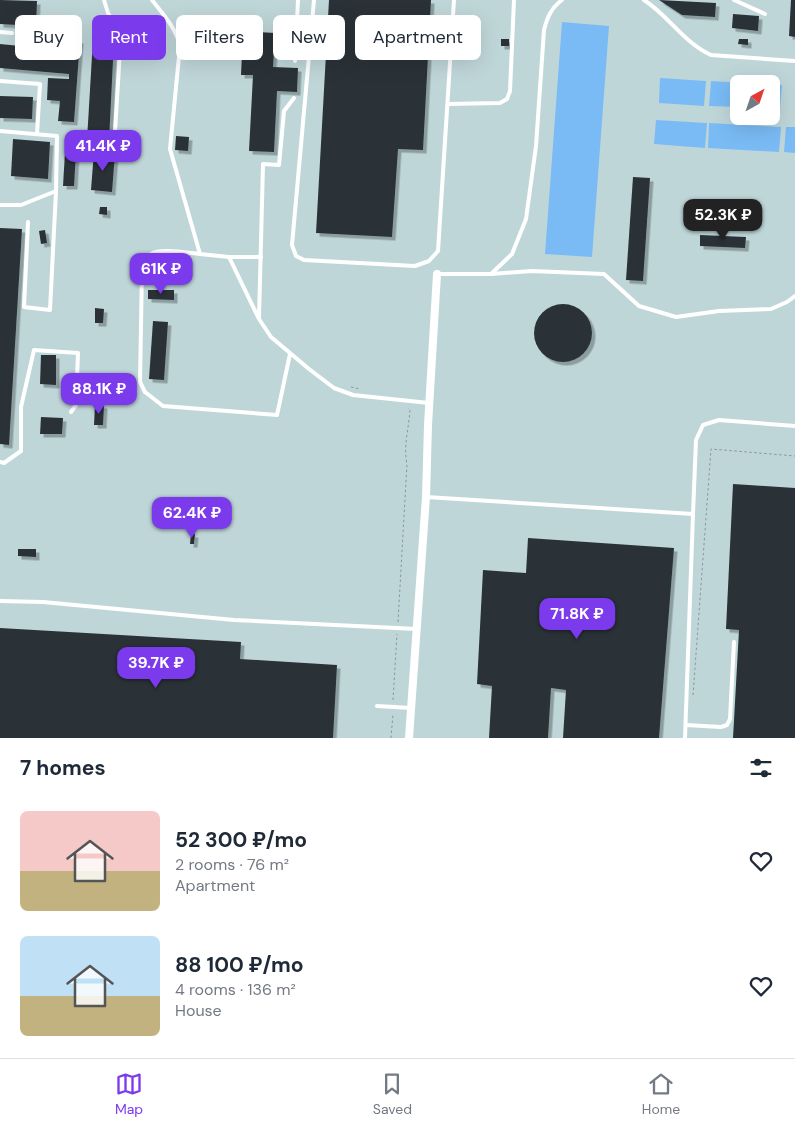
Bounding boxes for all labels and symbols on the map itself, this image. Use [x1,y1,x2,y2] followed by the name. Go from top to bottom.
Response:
[730,75,780,125] north arrow
[57,130,149,172] pin: 41.4K ₽
[677,198,769,241] pin: 52.3K ₽
[126,252,196,295] pin: 61K ₽
[53,372,145,415] pin: 88.1K ₽
[146,496,238,539] pin: 62.4K ₽
[531,598,623,640] pin: 71.8K ₽
[110,646,202,689] pin: 39.7K ₽

